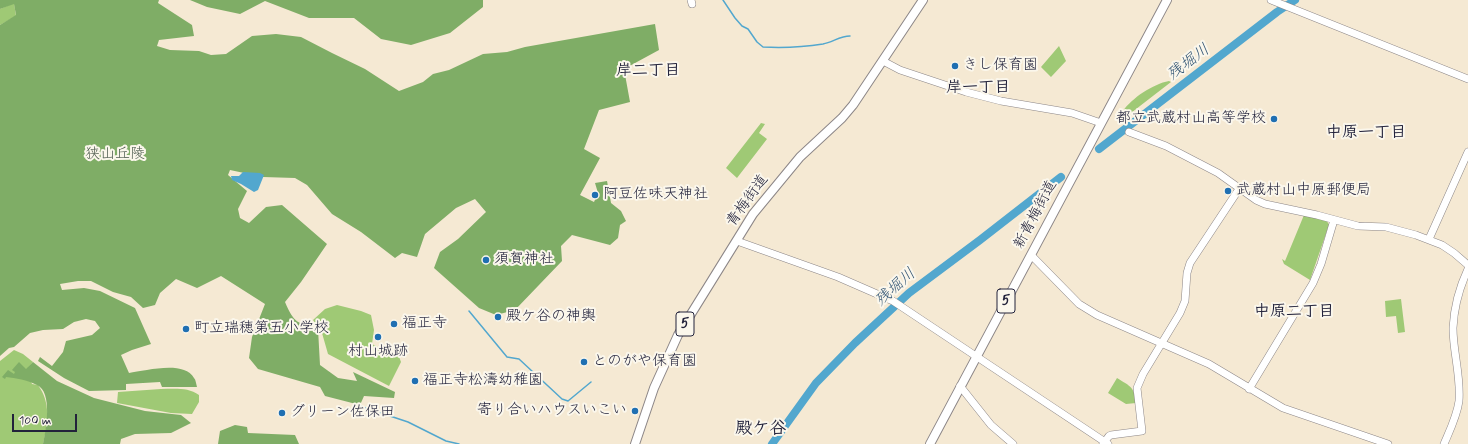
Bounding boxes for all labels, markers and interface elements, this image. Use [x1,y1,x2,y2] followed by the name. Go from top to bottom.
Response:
[1164,41,1214,85] water label: 残堀川
[963,57,1038,75] place label: きし保育園
[950,61,960,71] marker: きし保育園
[616,62,680,82] district label: 岸二丁目
[946,79,1010,99] district label: 岸一丁目
[1116,110,1266,128] place label: 都立武蔵村山高等学校
[1269,114,1279,124] marker: 都立武蔵村山高等学校
[1326,124,1406,144] district label: 中原一丁目
[85,146,145,164] park label: 狭山丘陵
[723,171,773,231] street label: 青梅街道
[1010,178,1062,252] street label: 新青梅街道
[1236,182,1371,200] place label: 武蔵村山中原郵便局
[603,186,708,204] place label: 阿豆佐味天神社
[1223,186,1233,196] marker: 武蔵村山中原郵便局
[590,190,600,200] marker: 阿豆佐味天神社
[494,251,554,269] place label: 須賀神社
[481,255,491,265] marker: 須賀神社
[872,265,920,311] water label: 残堀川
[997,289,1015,313] road number: 5
[1254,303,1334,323] district label: 中原二丁目
[506,308,596,326] place label: 殿ケ谷の神輿
[493,312,503,322] marker: 殿ケ谷の神輿
[676,312,694,336] road number: 5
[402,315,447,333] place label: 福正寺
[389,319,399,329] marker: 福正寺
[194,320,329,338] place label: 町立瑞穂第五小学校
[181,324,191,334] marker: 町立瑞穂第五小学校
[373,332,383,342] marker: 村山城跡
[348,343,408,361] place label: 村山城跡
[592,353,697,371] place label: とのがや保育園
[579,357,589,367] marker: とのがや保育園
[423,372,543,390] place label: 福正寺松濤幼稚園
[410,376,420,386] marker: 福正寺松濤幼稚園
[477,402,627,420] place label: 寄り合いハウスいこい
[290,404,395,422] place label: グリーン佐保田
[14,406,79,432] scale bar
[630,406,640,416] marker: 寄り合いハウスいこい
[277,408,287,418] marker: グリーン佐保田
[19,413,51,429] text: 100 m
[736,419,786,439] district label: 殿ケ谷

